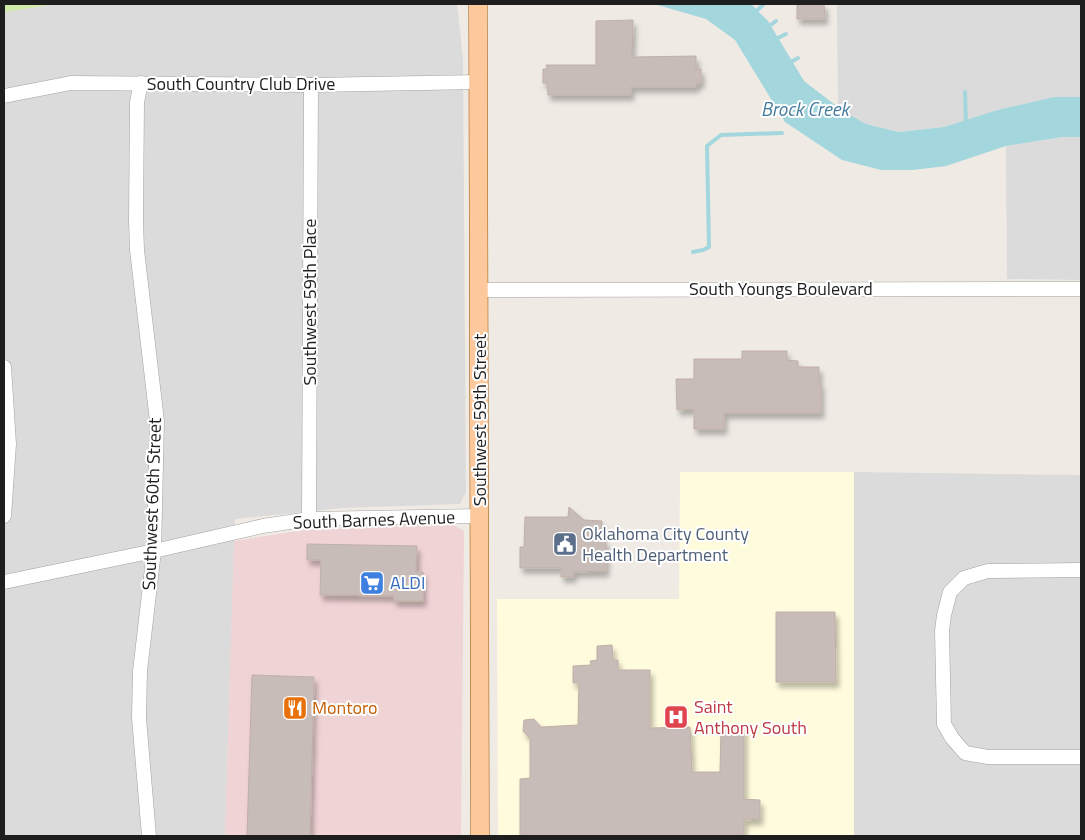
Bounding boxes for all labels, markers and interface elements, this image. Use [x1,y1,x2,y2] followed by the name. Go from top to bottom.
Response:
[147,70,335,97] street label: South Country Club Drive
[761,94,851,123] water label: Brock Creek
[296,219,323,385] street label: Southwest 59th Place
[689,275,873,302] street label: South Youngs Boulevard
[466,333,493,506] street label: Southwest 59th Street
[135,417,168,591] street label: Southwest 60th Street
[292,503,456,536] street label: South Barnes Avenue
[582,520,749,568] place label: Oklahoma City County Health Department
[552,531,578,557] public building icon: Oklahoma City County Health Department
[390,569,425,596] place label: ALDI
[359,570,385,596] supermarket icon: ALDI
[694,693,807,741] place label: Saint Anthony South
[312,694,378,721] place label: Montoro
[282,695,308,721] restaurant icon: Montoro
[663,704,689,730] hospital icon: Saint Anthony South

